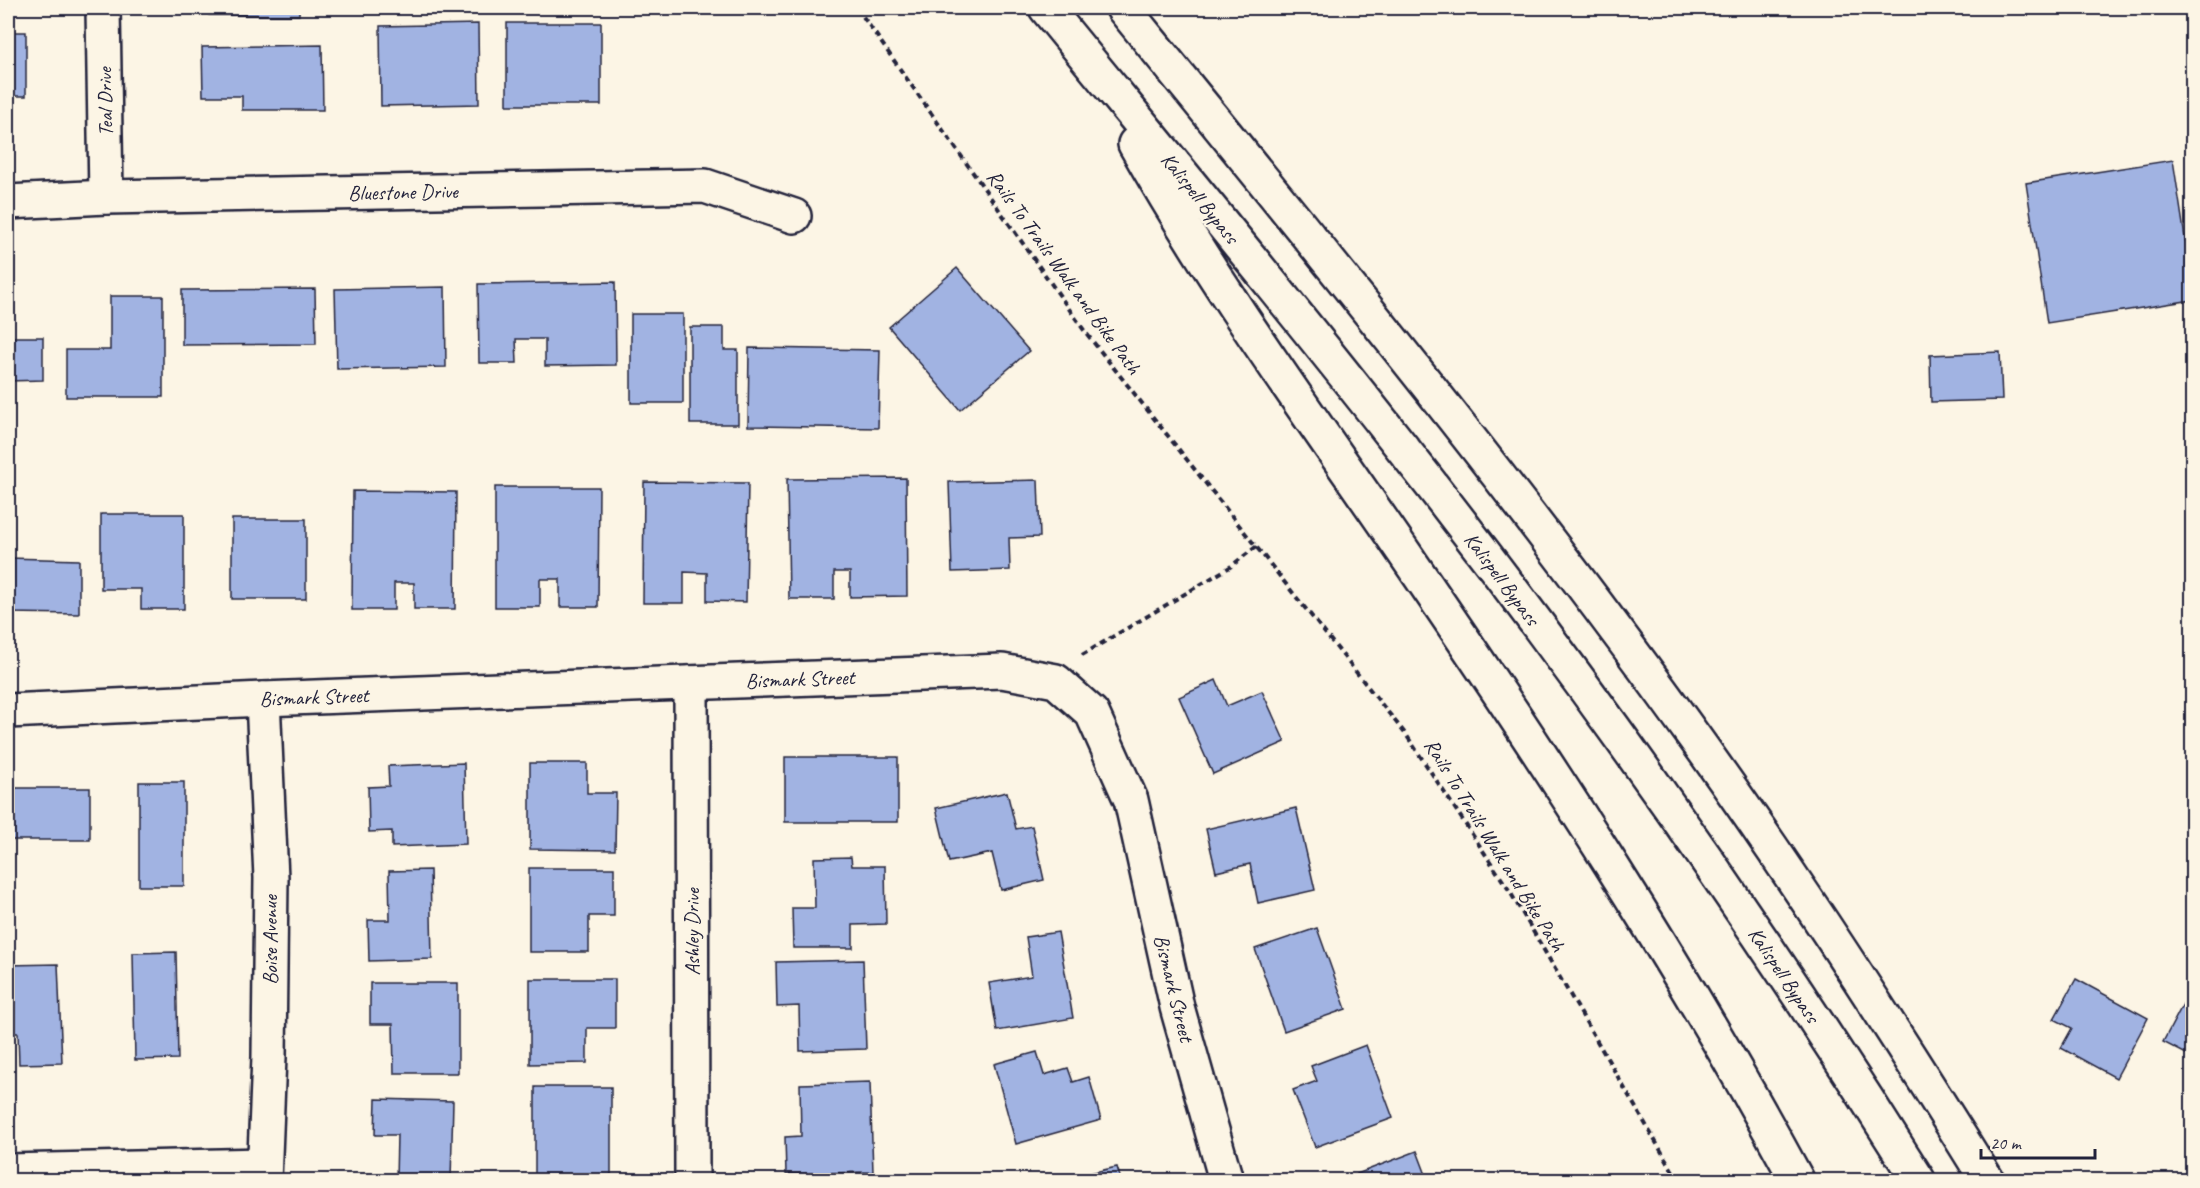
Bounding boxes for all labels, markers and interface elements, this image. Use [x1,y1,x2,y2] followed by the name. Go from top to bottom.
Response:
[91,65,119,137] street label: Teal Drive
[1155,147,1246,250] street label: Kalispell Bypass
[981,165,1147,380] street label: Rails To Trails Walk and Bike Path
[348,178,459,206] street label: Bluestone Drive
[1459,527,1547,632] street label: Kalispell Bypass
[745,664,857,694] street label: Bismark Street
[259,682,371,712] street label: Bismark Street
[1419,734,1572,957] street label: Rails To Trails Walk and Bike Path
[679,887,705,976] street label: Ashley Drive
[257,894,283,985] street label: Boise Avenue
[1742,922,1827,1029] street label: Kalispell Bypass
[1148,932,1200,1046] street label: Bismark Street
[1981,1122,2095,1160] scale bar
[1990,1132,2023,1154] text: 20 m

